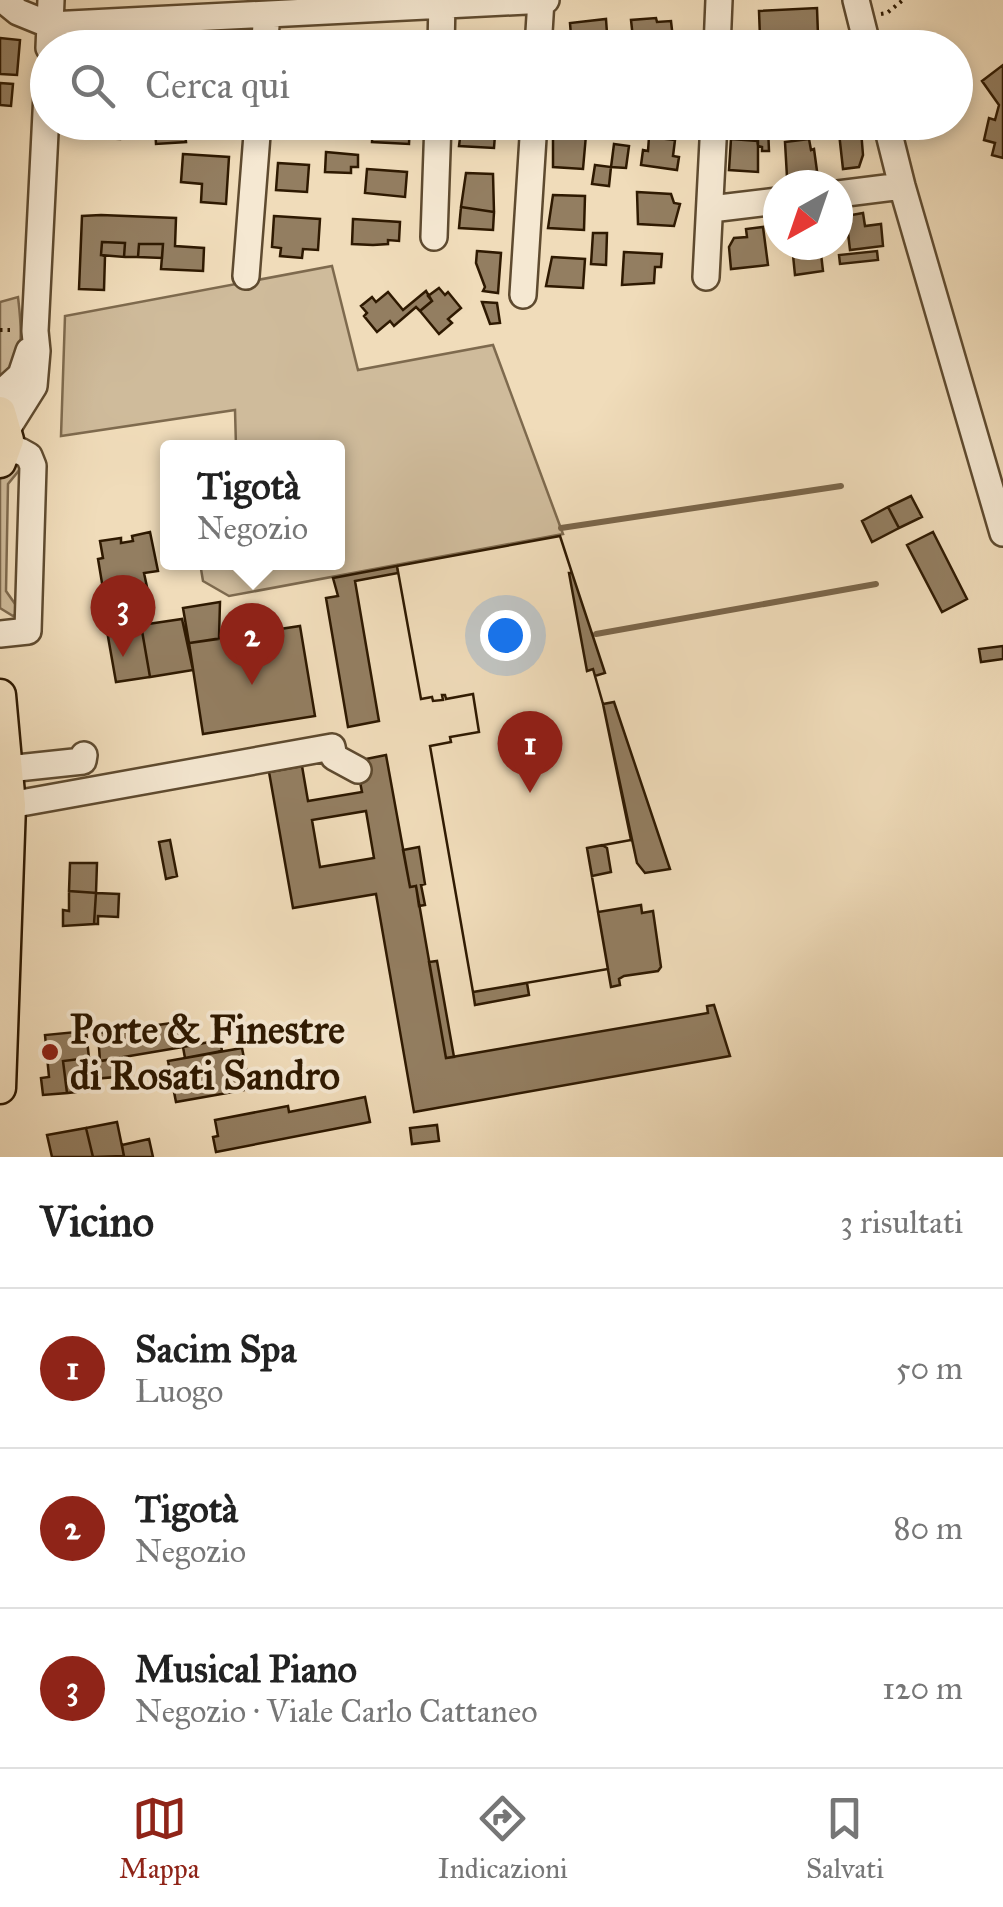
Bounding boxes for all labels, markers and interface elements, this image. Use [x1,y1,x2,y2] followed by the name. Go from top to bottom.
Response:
[30,30,973,140] search box
[65,58,120,113] icon: search
[145,62,290,108] text: Cerca qui
[763,170,853,260] north arrow
[160,440,345,570] popup
[197,463,300,509] text: Tigotà
[197,509,308,548] text: Negozio
[90,574,156,657] pin: 3
[220,602,284,685] pin: 2
[480,610,531,661] your location
[498,710,562,793] pin: 1
[70,1005,345,1100] place label: Porte & Finestre di Rosati Sandro
[39,1041,61,1063] marker: Porte & Finestre di Rosati Sandro
[40,1196,154,1248] text: Vicino
[840,1203,963,1242] text: 3 risultati
[135,1326,296,1372] text: Sacim Spa
[66,1349,79,1388] text: 1
[896,1349,963,1388] text: 50 m
[135,1372,223,1411] text: Luogo
[135,1486,238,1532] text: Tigotà
[65,1509,80,1548] text: 2
[894,1509,963,1548] text: 80 m
[135,1532,246,1571] text: Negozio
[135,1646,357,1692] text: Musical Piano
[66,1669,79,1708] text: 3
[882,1669,963,1708] text: 120 m
[135,1692,538,1731] text: Negozio · Viale Carlo Cattaneo
[119,1791,200,1886] tab: Mappa
[438,1791,568,1886] tab: Indicazioni
[806,1791,884,1886] tab: Salvati

